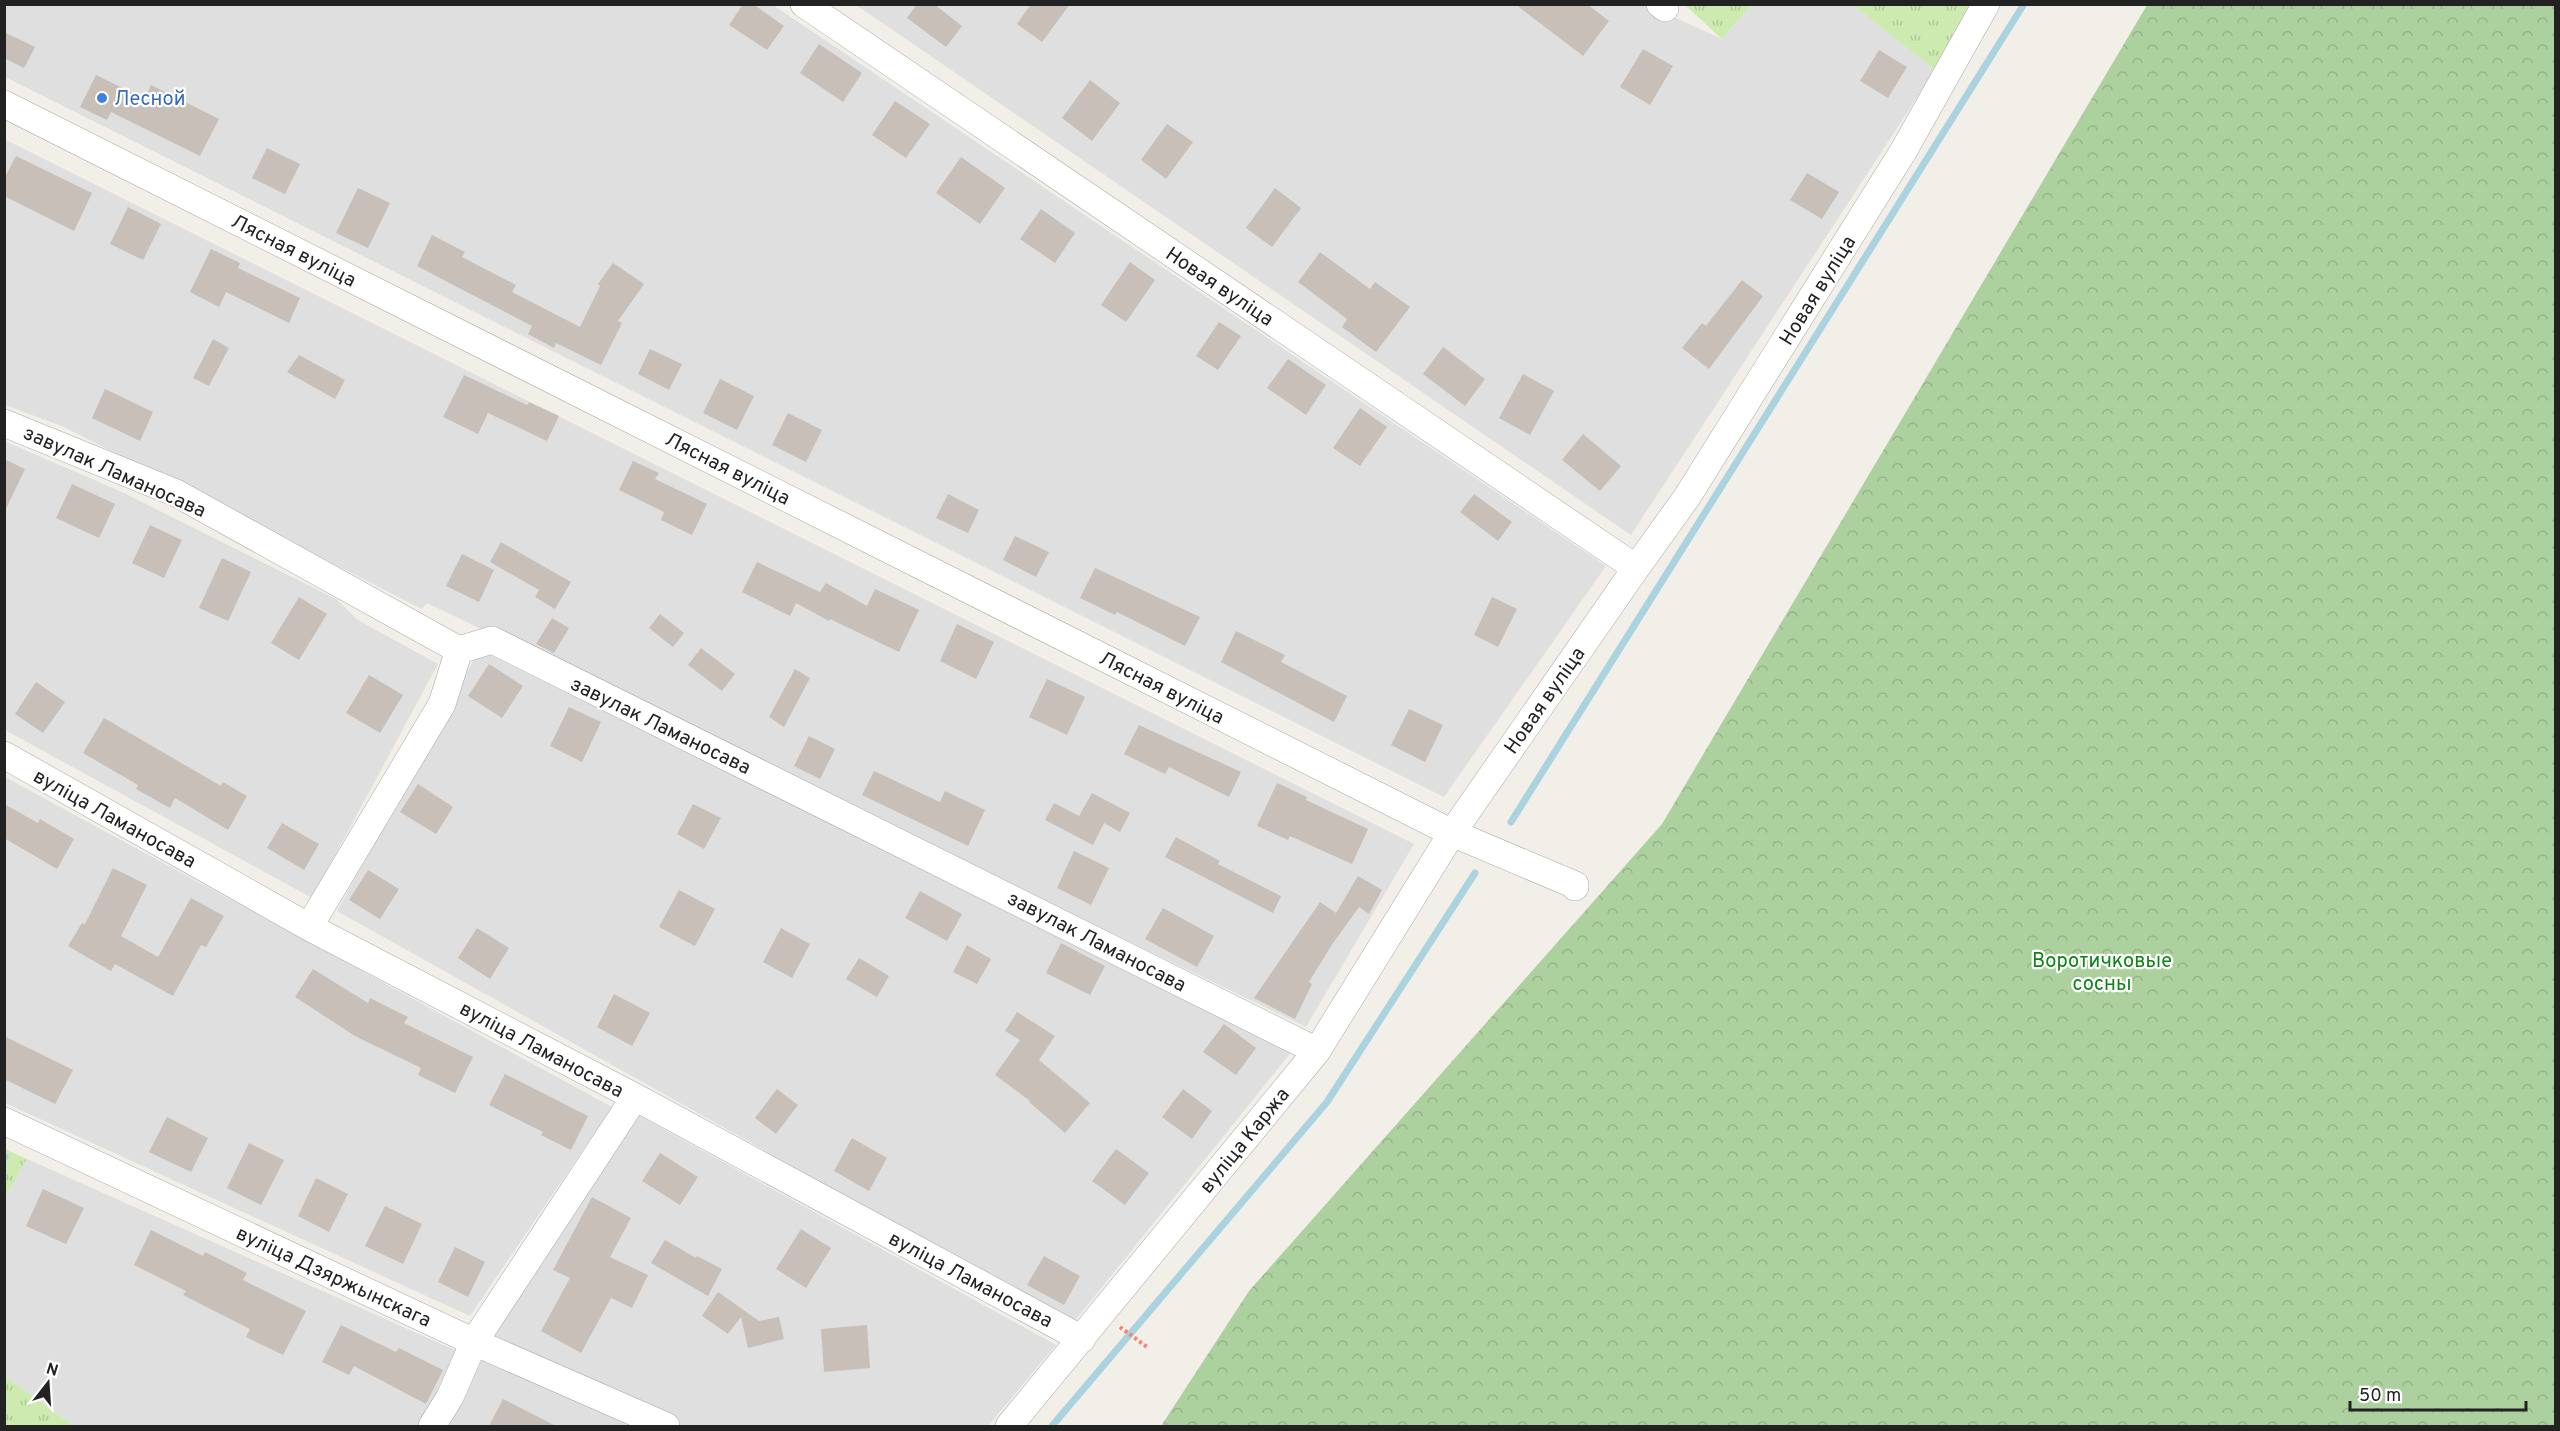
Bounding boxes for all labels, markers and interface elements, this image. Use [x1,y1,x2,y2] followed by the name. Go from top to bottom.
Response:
[114,87,186,113] place label: Лесной
[95,91,109,105] marker: Лесной
[226,209,360,294] street label: Лясная вуліца
[1775,231,1863,351] street label: Новая вуліца
[1160,242,1278,333] street label: Новая вуліца
[19,421,210,525] street label: завулак Ламаносава
[660,427,794,512] street label: Лясная вуліца
[1499,643,1592,760] street label: Новая вуліца
[1094,646,1228,731] street label: Лясная вуліца
[566,672,755,782] street label: завулак Ламаносава
[28,764,200,875] street label: вуліца Ламаносава
[1002,886,1190,999] street label: завулак Ламаносава
[2032,949,2172,998] park label: Воротичковые сосны
[454,996,628,1105] street label: вуліца Ламаносава
[1195,1083,1296,1200] street label: вуліца Каржа
[231,1221,435,1335] street label: вуліца Дзяржынскага
[883,1226,1057,1335] street label: вуліца Ламаносава
[18,1353,78,1413] north arrow
[43,1359,60,1382] text: N
[2350,1374,2526,1412] scale bar
[2359,1385,2401,1408] text: 50 m

